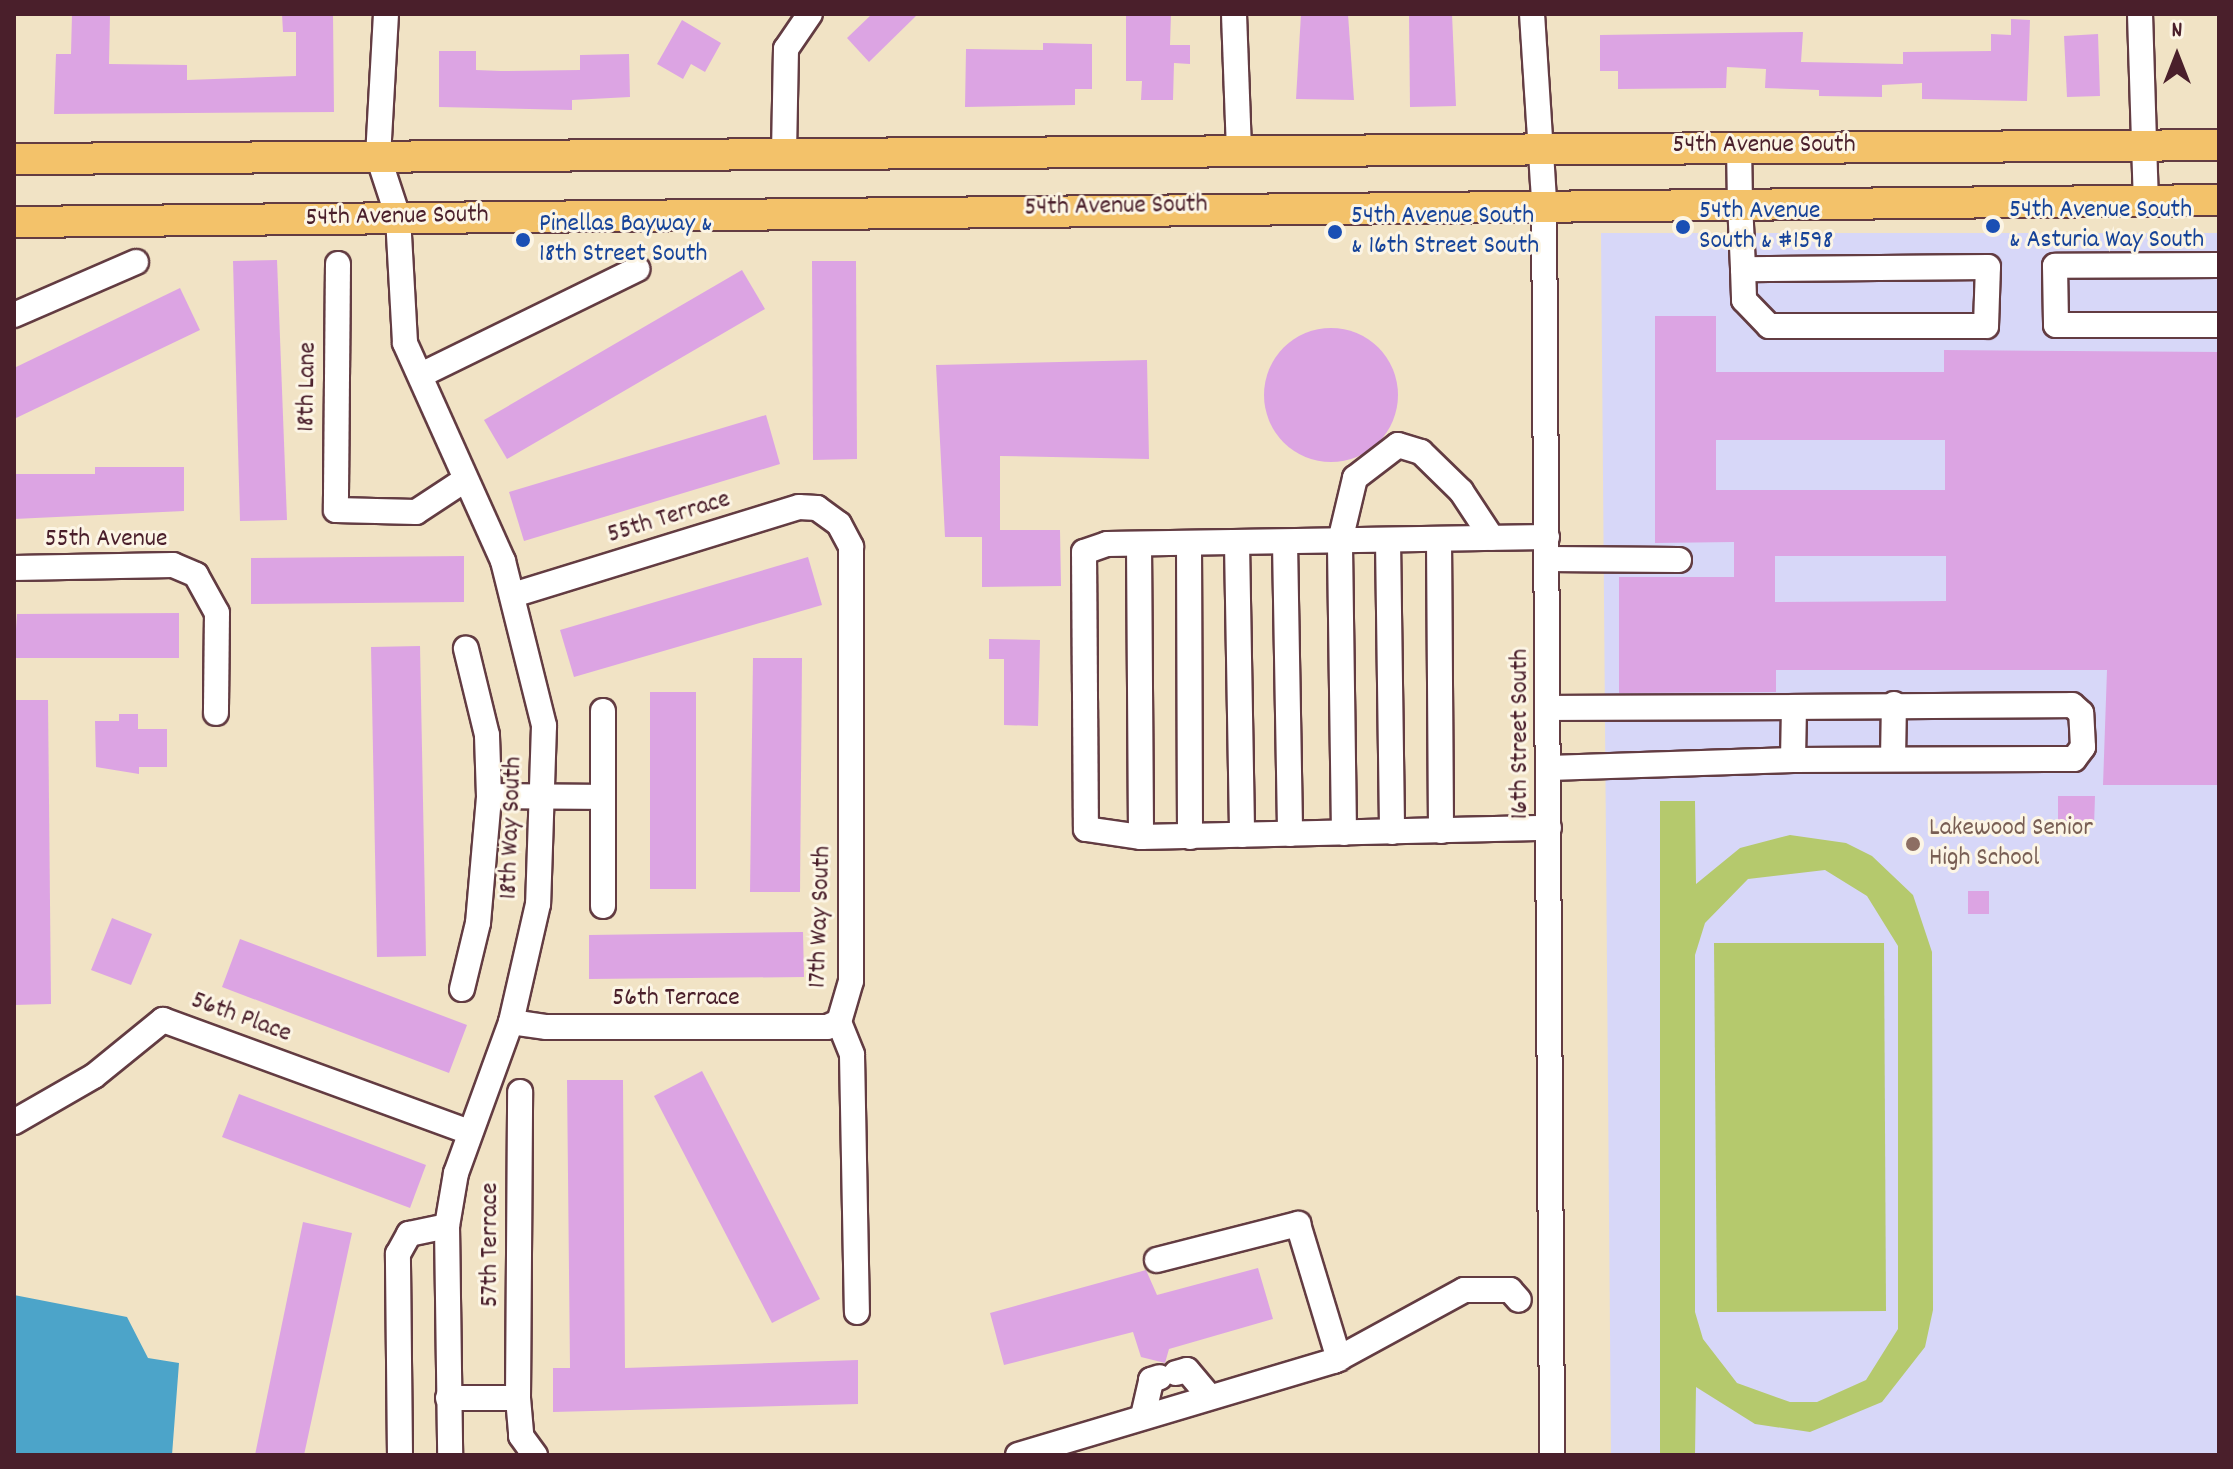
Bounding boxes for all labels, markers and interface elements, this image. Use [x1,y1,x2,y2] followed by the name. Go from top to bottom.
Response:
[2137,16,2217,96] north arrow
[2172,16,2182,47] text: N
[1672,130,1856,162] street label: 54th Avenue South
[1024,190,1208,224] street label: 54th Avenue South
[2009,195,2204,256] place label: 54th Avenue South & Asturia Way South
[1699,196,1833,258] place label: 54th Avenue South & #1598
[305,200,489,234] street label: 54th Avenue South
[1351,201,1539,262] place label: 54th Avenue South & 16th Street South
[539,209,712,270] place label: Pinellas Bayway & 18th Street South
[1984,217,2002,235] marker: 54th Avenue South & Asturia Way South
[1674,218,1692,236] marker: 54th Avenue South & #1598
[1326,223,1344,241] marker: 54th Avenue South & 16th Street South
[514,231,532,249] marker: Pinellas Bayway & 18th Street South
[292,342,324,432] street label: 18th Lane
[604,485,734,551] street label: 55th Terrace
[45,524,167,556] street label: 55th Avenue
[1505,649,1537,819] street label: 16th Street South
[494,756,530,900] street label: 18th Way South
[1929,813,2093,874] place label: Lakewood Senior High School
[1904,835,1922,853] marker: Lakewood Senior High School
[803,845,839,989] street label: 17th Way South
[612,983,740,1015] street label: 56th Terrace
[187,986,295,1050] street label: 56th Place
[475,1183,507,1307] street label: 57th Terrace

